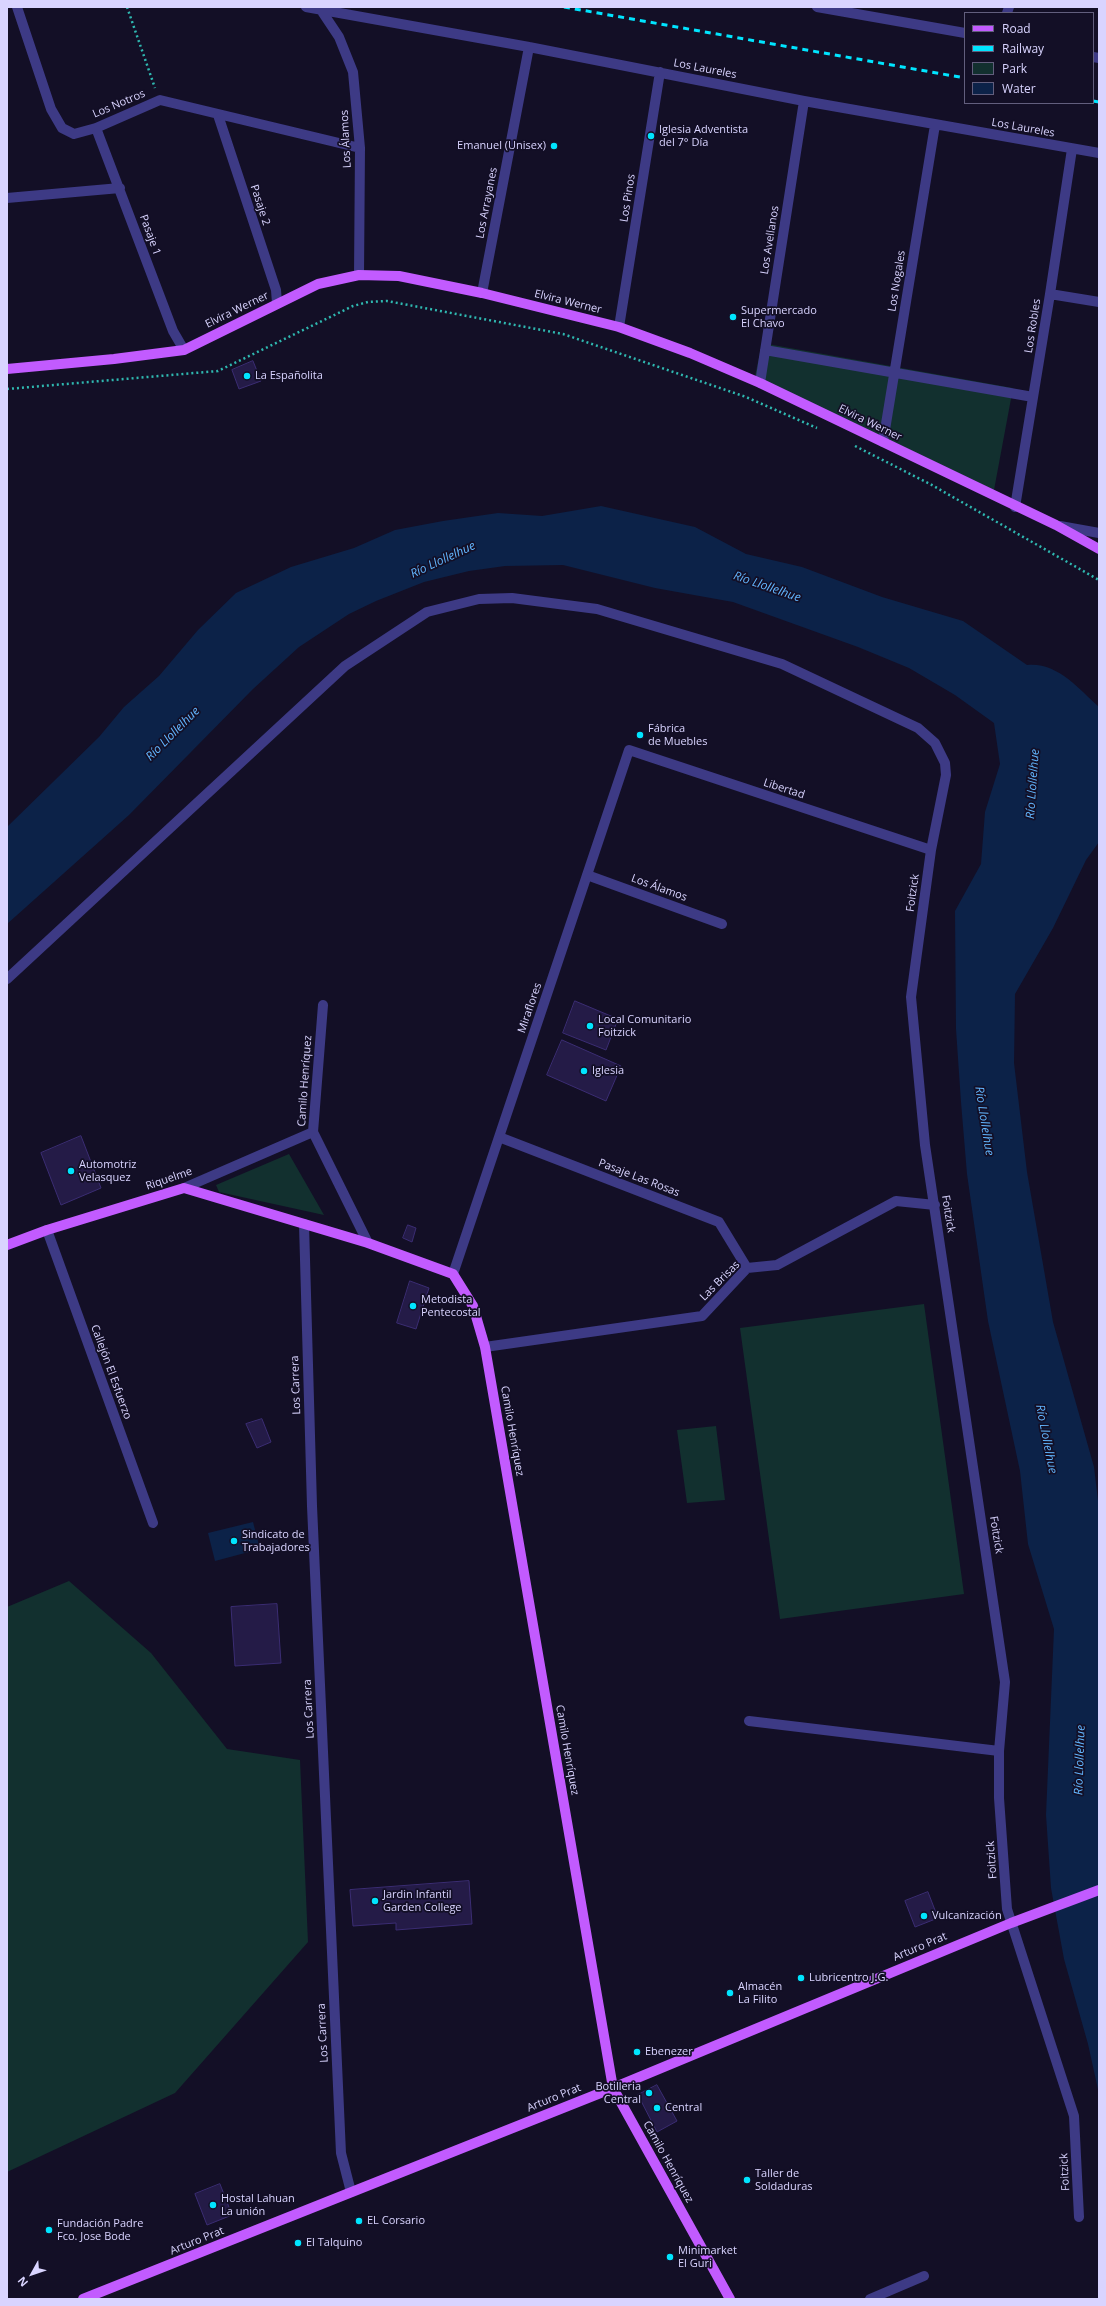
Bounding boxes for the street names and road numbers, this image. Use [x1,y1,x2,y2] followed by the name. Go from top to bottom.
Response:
[672,56,738,82] street label: Los Laureles
[91,87,147,121] street label: Los Notros
[338,110,354,168] street label: Los Álamos
[990,116,1056,140] street label: Los Laureles
[474,166,500,240] street label: Los Arrayanes
[618,173,638,223] street label: Los Pinos
[247,183,273,227] street label: Pasaje 2
[758,205,782,275] street label: Los Avellanos
[137,213,163,257] street label: Pasaje 1
[886,250,908,312] street label: Los Nogales
[533,287,603,317] street label: Elvira Werner
[203,289,271,331] street label: Elvira Werner
[1022,298,1044,354] street label: Los Robles
[836,402,904,444] street label: Elvira Werner
[762,776,806,802] street label: Libertad
[629,872,689,904] street label: Los Álamos
[904,873,922,913] street label: Foitzick
[515,981,545,1035] street label: Miraflores
[295,1035,315,1127] street label: Camilo Henríquez
[597,1156,681,1200] street label: Pasaje Las Rosas
[144,1165,194,1193] street label: Riquelme
[939,1194,957,1234] street label: Foitzick
[697,1258,743,1304] street label: Las Brisas
[88,1323,134,1421] street label: Callejón El Esfuerzo
[288,1355,304,1415] street label: Los Carrera
[498,1385,526,1477] street label: Camilo Henríquez
[987,1515,1005,1555] street label: Foitzick
[301,1679,317,1739] street label: Los Carrera
[553,1704,581,1796] street label: Camilo Henríquez
[984,1841,1000,1879] street label: Foitzick
[891,1930,949,1964] street label: Arturo Prat
[315,2003,331,2063] street label: Los Carrera
[525,2081,583,2115] street label: Arturo Prat
[640,2119,696,2205] street label: Camilo Henríquez
[1057,2153,1073,2191] street label: Foitzick
[168,2224,226,2258] street label: Arturo Prat

